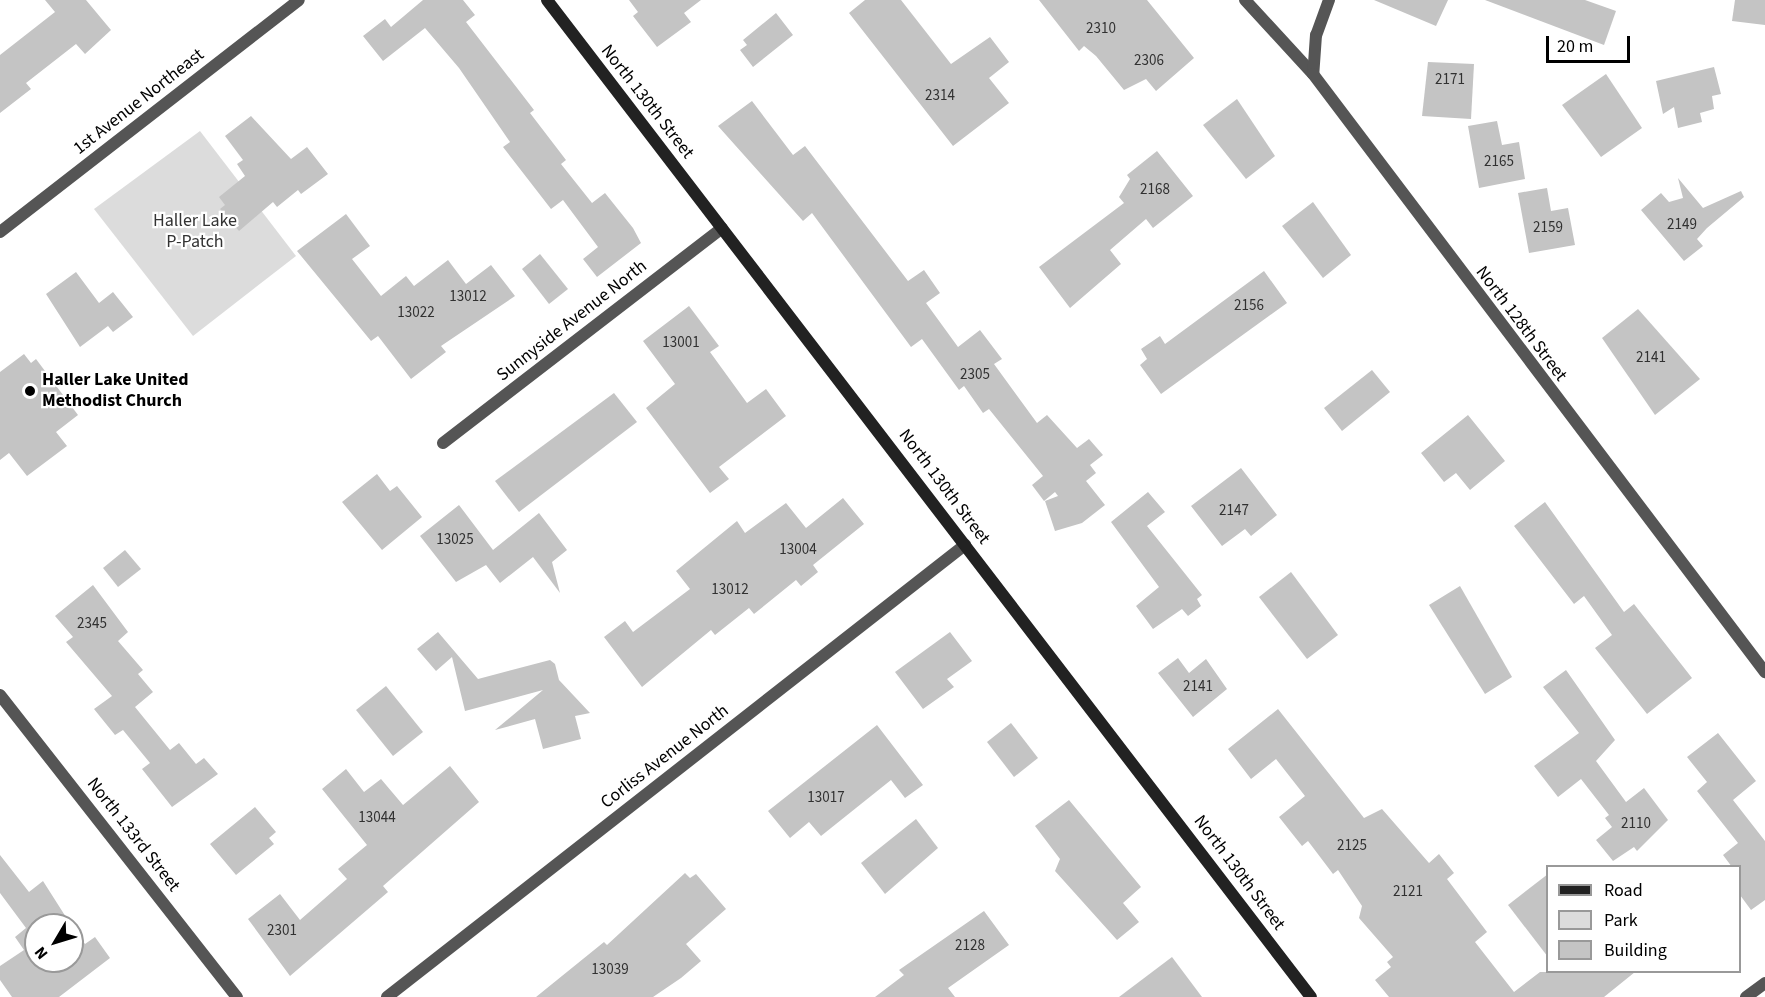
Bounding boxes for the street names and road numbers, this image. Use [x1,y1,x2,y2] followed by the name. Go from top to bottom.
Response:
[596,41,698,163] street label: North 130th Street
[70,44,208,160] street label: 1st Avenue Northeast
[493,256,651,386] street label: Sunnyside Avenue North
[1471,262,1571,386] street label: North 128th Street
[894,425,994,549] street label: North 130th Street
[597,700,733,814] street label: Corliss Avenue North
[82,774,184,896] street label: North 133rd Street
[1189,811,1289,935] street label: North 130th Street

